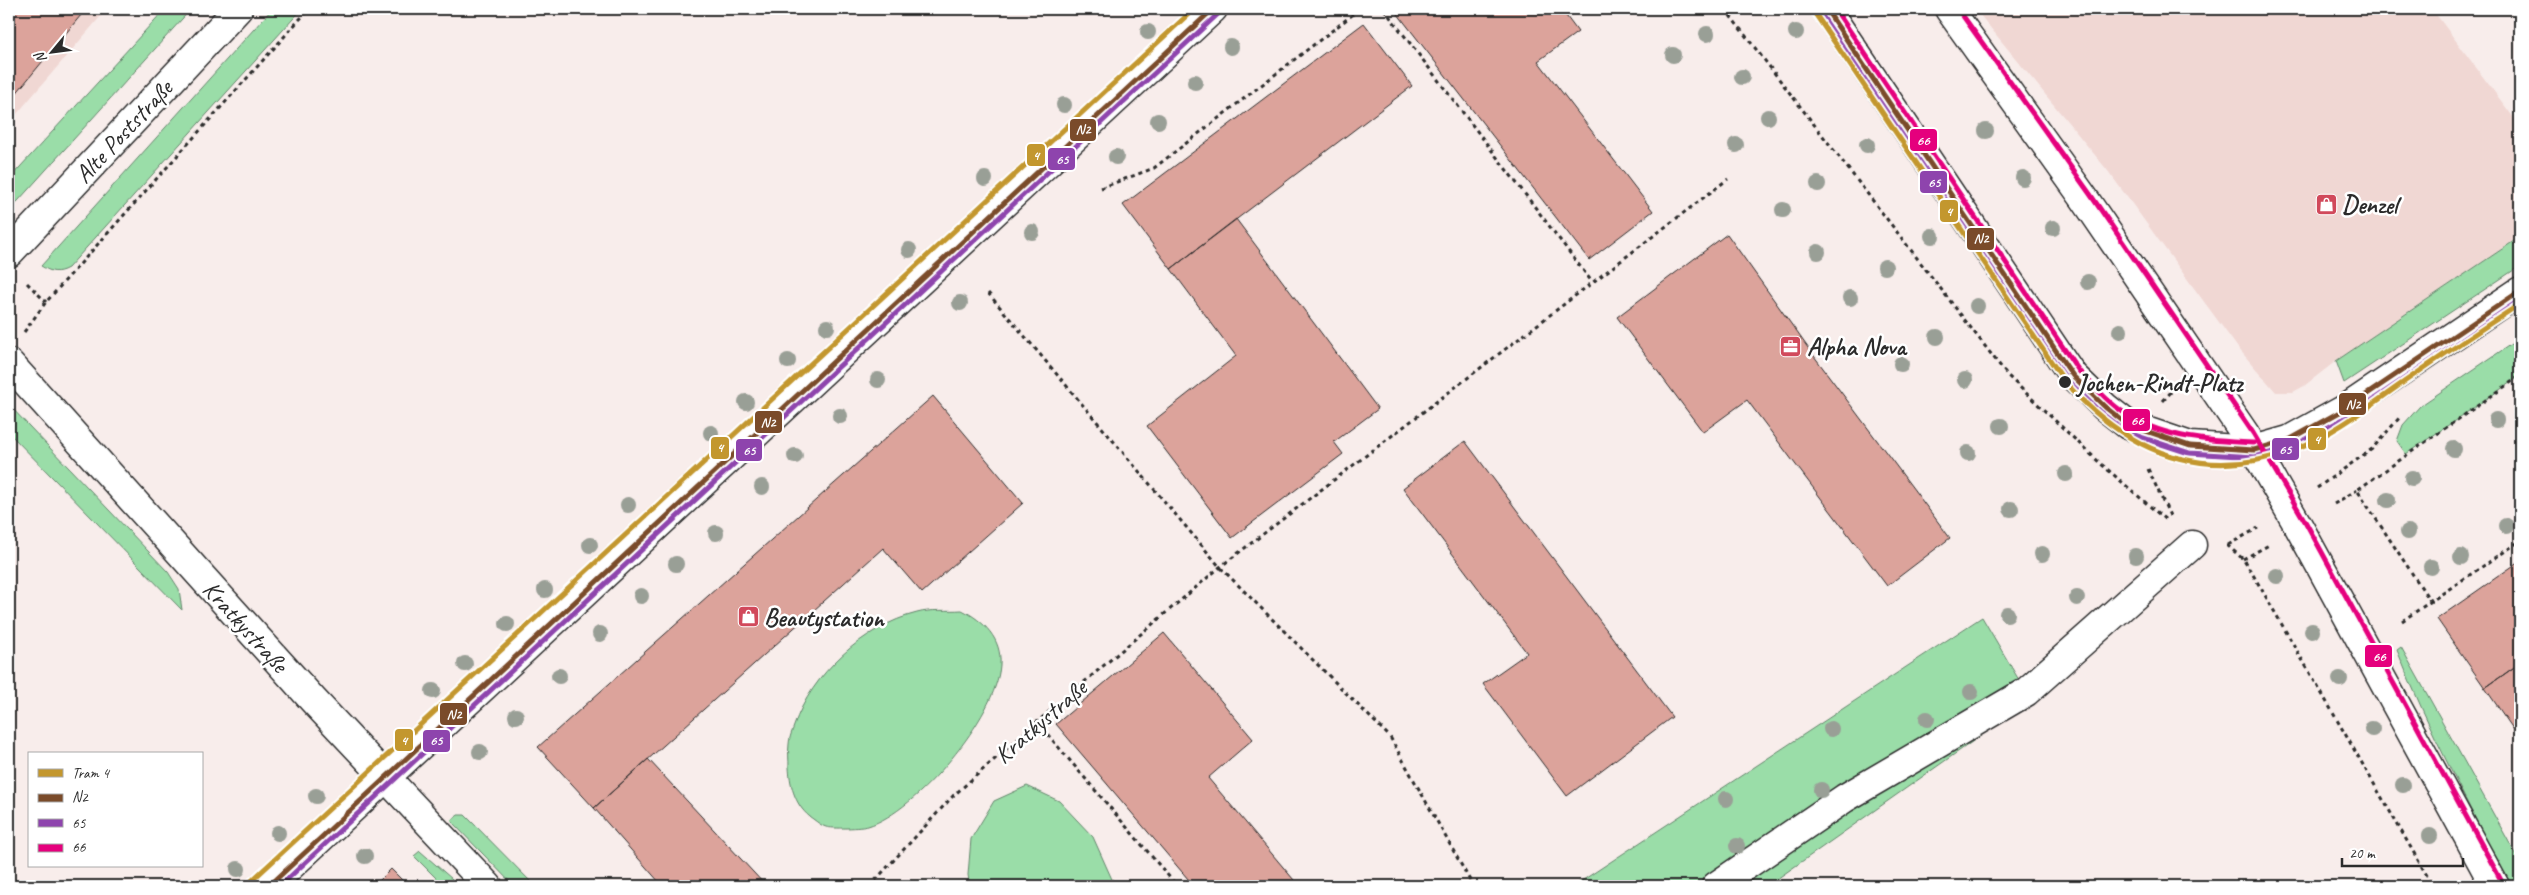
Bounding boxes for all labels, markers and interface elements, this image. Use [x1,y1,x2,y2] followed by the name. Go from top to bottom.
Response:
[28,28,78,78] north arrow
[30,48,51,66] text: N
[68,72,181,190] street label: Alte Poststraße
[1069,118,1097,142] line badge: N2
[1076,121,1092,138] text: N2
[1909,128,1938,152] line badge: 66
[1916,132,1931,149] text: 66
[1026,143,1046,167] line badge: 4
[1033,147,1041,164] text: 4
[1047,147,1076,171] line badge: 65
[1056,151,1070,168] text: 65
[1919,170,1948,194] line badge: 65
[1928,174,1942,191] text: 65
[2342,189,2402,221] place label: Denzel
[2314,192,2338,216] shop icon: Denzel
[1939,199,1959,223] line badge: 4
[1946,203,1954,220] text: 4
[1966,227,1995,251] line badge: N2
[1974,230,1990,247] text: N2
[1807,331,1908,363] place label: Alpha Nova
[1779,334,1803,358] office icon: Alpha Nova
[2075,367,2245,399] place label: Jochen-Rindt-Platz
[2057,374,2073,390] marker: Jochen-Rindt-Platz
[2338,392,2367,416] line badge: N2
[2346,396,2362,413] text: N2
[2122,408,2151,432] line badge: 66
[754,410,783,434] line badge: N2
[2130,412,2145,429] text: 66
[761,414,777,431] text: N2
[2307,427,2327,451] line badge: 4
[2314,431,2322,448] text: 4
[710,436,730,460] line badge: 4
[2271,437,2300,461] line badge: 65
[735,438,763,462] line badge: 65
[717,439,725,456] text: 4
[2279,441,2293,458] text: 65
[743,442,757,459] text: 65
[196,574,296,681] street label: Kratkystraße
[764,602,885,634] place label: Beautystation
[736,605,760,629] shop icon: Beautystation
[2364,644,2393,668] line badge: 66
[2372,648,2387,665] text: 66
[988,671,1095,771] street label: Kratkystraße
[439,702,468,726] line badge: N2
[447,706,463,723] text: N2
[394,728,414,752] line badge: 4
[422,729,451,753] line badge: 65
[401,732,409,749] text: 4
[430,732,444,749] text: 65
[28,752,202,868] legend
[72,764,110,783] text: Tram 4
[72,788,89,807] text: N2
[72,814,87,833] text: 65
[2342,835,2463,867] scale bar
[72,838,87,857] text: 66
[2349,844,2376,863] text: 20 m

